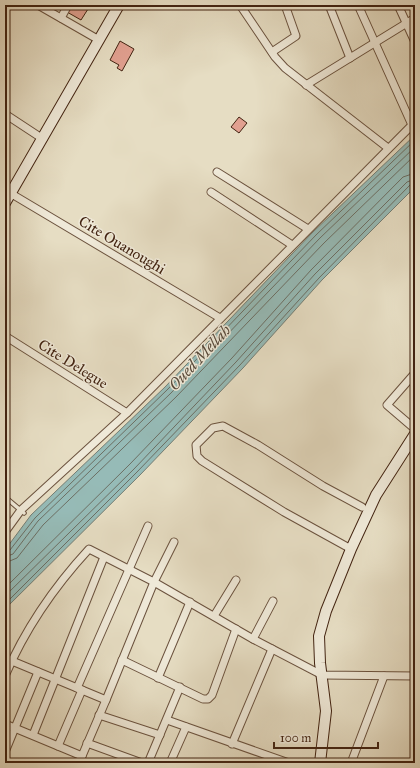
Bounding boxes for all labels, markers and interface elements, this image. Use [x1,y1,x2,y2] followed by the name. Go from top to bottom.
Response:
[75,212,169,278] street label: Cite Ouanoughi
[164,321,235,394] water label: Oued Mellah
[35,335,111,393] street label: Cite Delegue
[274,724,378,750] scale bar
[280,731,311,745] text: 100 m

